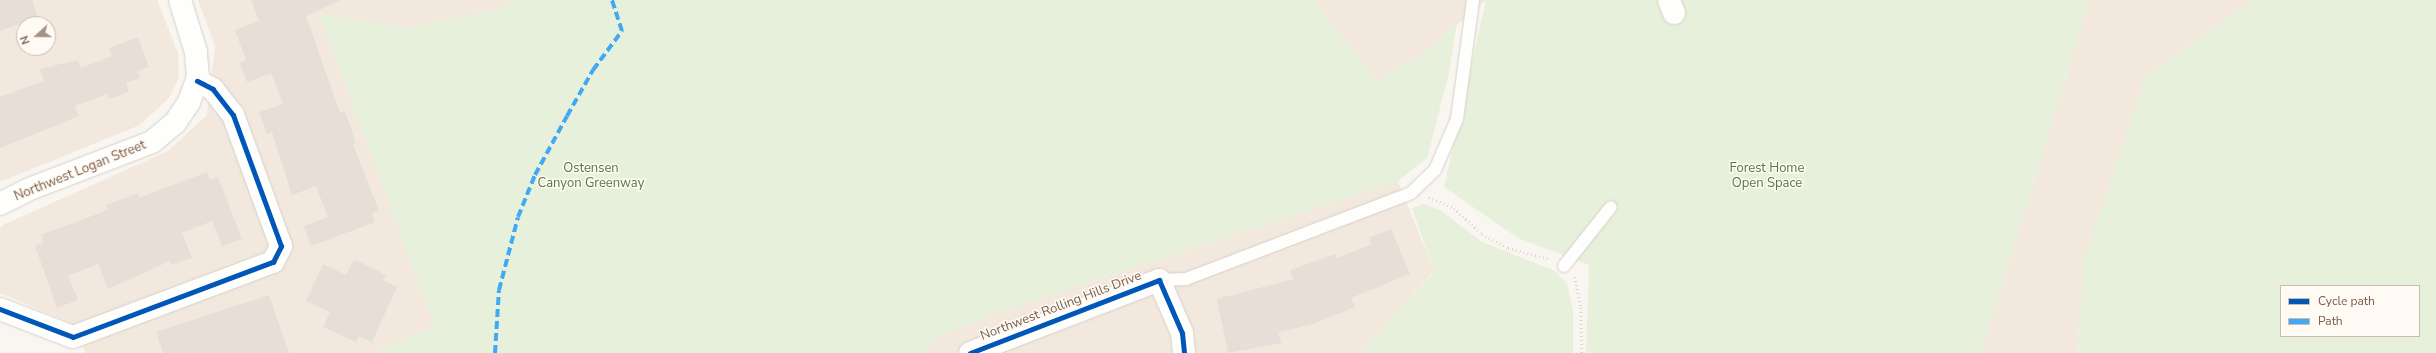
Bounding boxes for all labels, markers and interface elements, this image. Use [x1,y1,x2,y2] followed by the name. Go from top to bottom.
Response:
[16,16,56,56] north arrow
[17,34,34,47] text: N
[12,137,148,205] street label: Northwest Logan Street
[538,161,644,192] park label: Ostensen Canyon Greenway
[1730,161,1804,192] park label: Forest Home Open Space
[978,268,1144,344] street label: Northwest Rolling Hills Drive
[2280,285,2420,337] legend
[2318,293,2375,309] text: Cycle path
[2318,313,2343,329] text: Path

